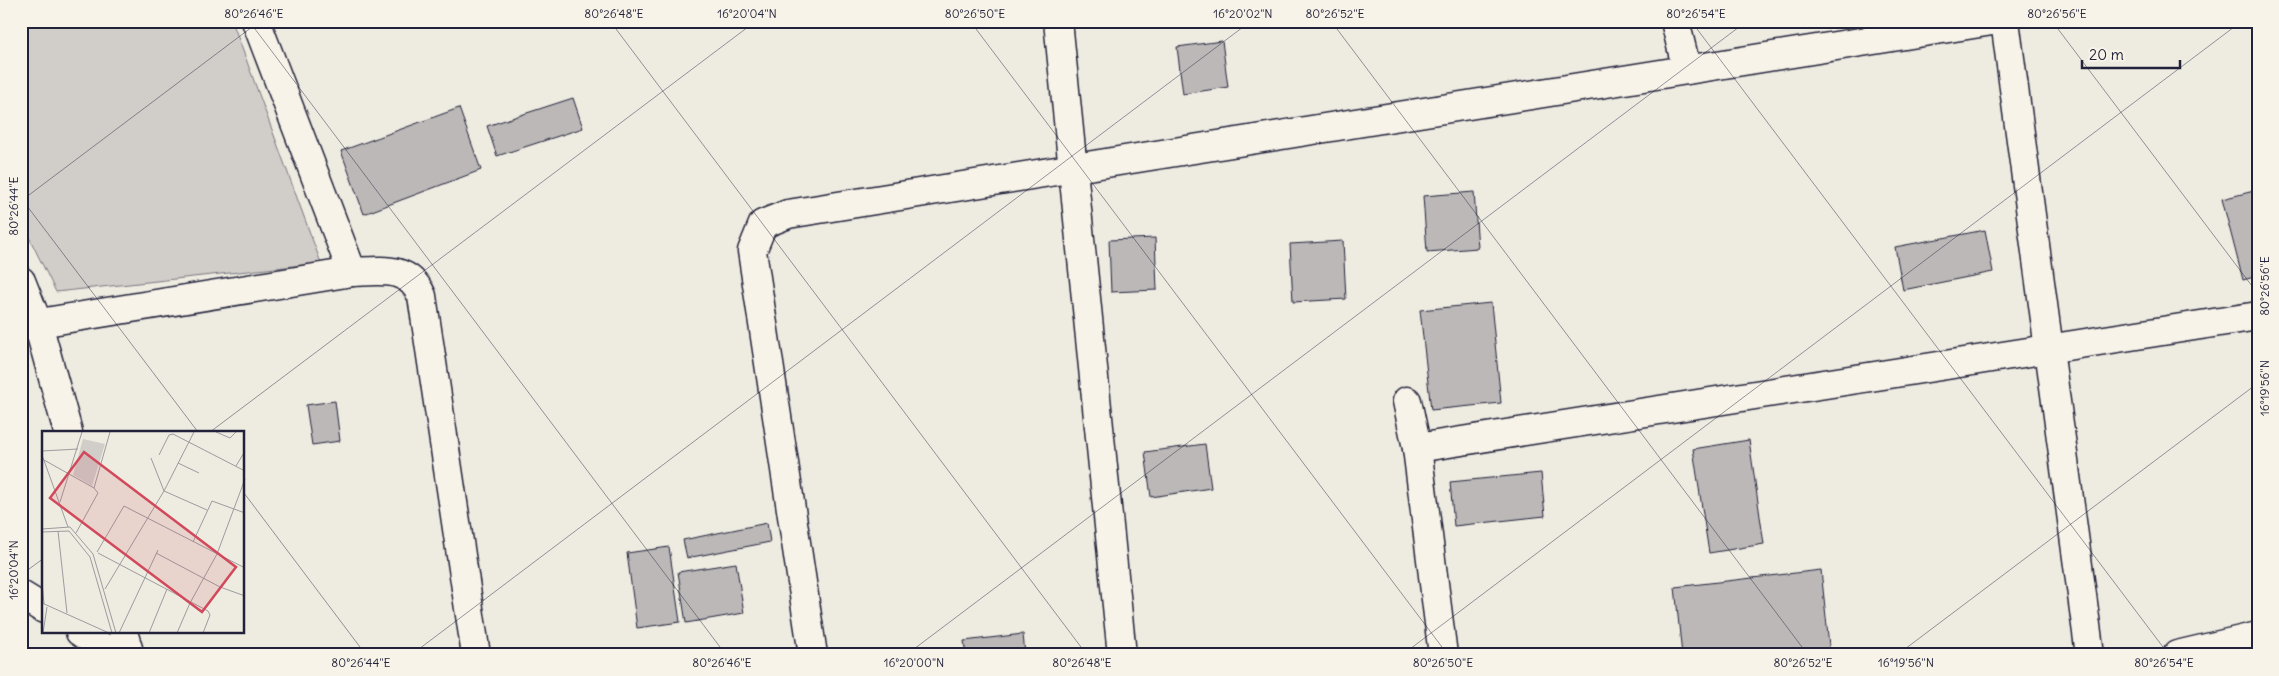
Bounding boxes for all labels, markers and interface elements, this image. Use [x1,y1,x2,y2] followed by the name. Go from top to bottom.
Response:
[224,6,284,21] text: 80°26'46"E
[584,6,644,21] text: 80°26'48"E
[717,6,777,21] text: 16°20'04"N
[945,6,1005,21] text: 80°26'50"E
[1213,6,1273,21] text: 16°20'02"N
[1305,6,1365,21] text: 80°26'52"E
[1666,6,1726,21] text: 80°26'54"E
[2027,6,2087,21] text: 80°26'56"E
[2082,38,2179,70] scale bar
[2089,45,2124,64] text: 20 m
[6,176,21,236] text: 80°26'44"E
[2257,256,2272,316] text: 80°26'56"E
[2257,360,2272,416] text: 16°19'56"N
[42,431,245,634] inset map
[6,540,21,600] text: 16°20'04"N
[331,655,391,670] text: 80°26'44"E
[692,655,752,670] text: 80°26'46"E
[884,655,944,670] text: 16°20'00"N
[1052,655,1112,670] text: 80°26'48"E
[1413,655,1473,670] text: 80°26'50"E
[1773,655,1833,670] text: 80°26'52"E
[1878,655,1934,670] text: 16°19'56"N
[2134,655,2194,670] text: 80°26'54"E

